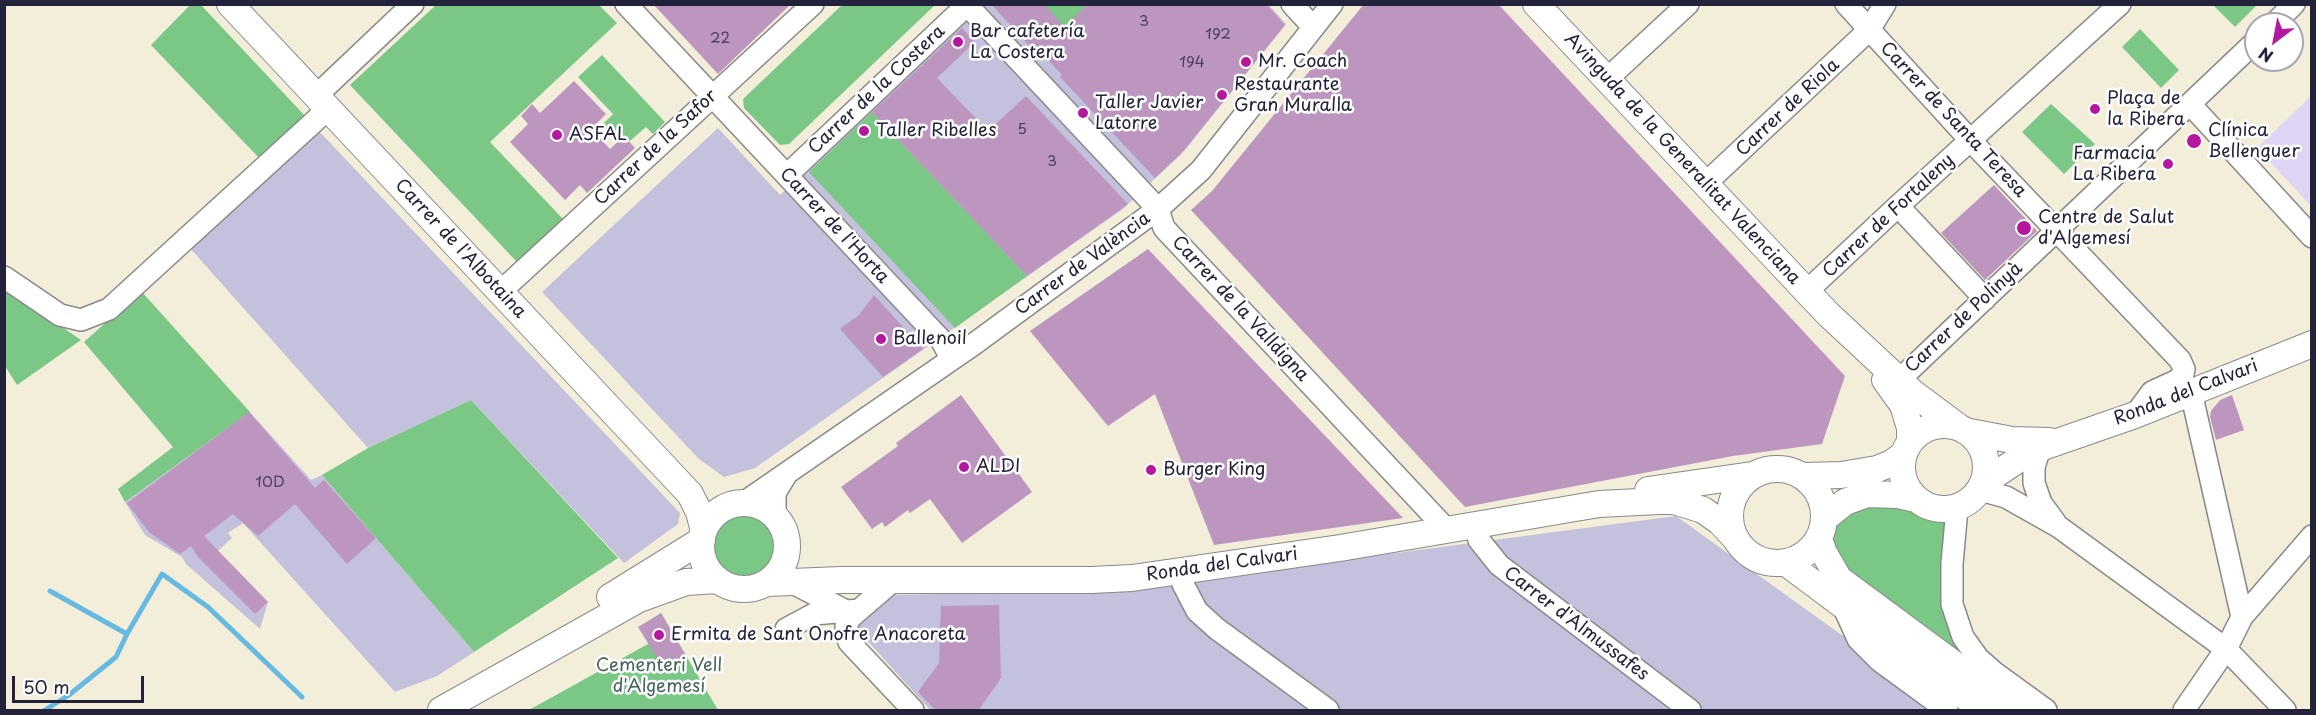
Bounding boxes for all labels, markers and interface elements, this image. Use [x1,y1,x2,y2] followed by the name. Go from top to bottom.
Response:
[2244,12,2304,72] north arrow
[1139,13,1149,31] house number: 3
[804,21,950,159] street label: Carrer de la Costera
[970,21,1085,63] place label: Bar cafetería La Costera
[1205,26,1231,44] house number: 192
[1559,29,1805,289] street label: Avinguda de la Generalitat Valenciana
[710,30,730,48] house number: 22
[951,35,965,49] marker: Bar cafetería La Costera
[1875,38,2031,202] street label: Carrer de Santa Teresa
[2254,42,2277,69] text: N
[1258,51,1347,73] place label: Mr. Coach
[1179,54,1205,72] house number: 194
[1239,55,1253,69] marker: Mr. Coach
[1732,55,1844,161] street label: Carrer de Riola
[1234,74,1352,116] place label: Restaurante Gran Muralla
[590,86,722,210] street label: Carrer de la Safor
[1215,88,1229,102] marker: Restaurante Gran Muralla
[2107,88,2185,130] place label: Plaça de la Ribera
[1095,92,1203,134] place label: Taller Javier Latorre
[2088,102,2102,116] marker: Plaça de la Ribera
[1076,106,1090,120] marker: Taller Javier Latorre
[876,120,996,142] place label: Taller Ribelles
[2208,120,2300,162] place label: Clínica Bellenguer
[1017,121,1027,139] house number: 5
[569,124,627,146] place label: ASFAL
[857,124,871,138] marker: Taller Ribelles
[550,128,564,142] marker: ASFAL
[2185,132,2203,150] marker: Clínica Bellenguer
[2073,143,2156,186] place label: Farmacia La Ribera
[1819,150,1959,282] street label: Carrer de Fortaleny
[1047,153,1057,171] house number: 3
[2161,157,2175,171] marker: Farmacia La Ribera
[775,164,893,288] street label: Carrer de l'Horta
[390,175,530,323] street label: Carrer de l'Albotaina
[2038,207,2174,250] place label: Centre de Salut d'Algemesí
[1011,208,1155,320] street label: Carrer de València
[2015,219,2033,237] marker: Centre de Salut d'Algemesí
[1167,232,1313,386] street label: Carrer de la Valldigna
[1901,258,2027,378] street label: Carrer de Polinyà
[893,328,967,350] place label: Ballenoil
[874,332,888,346] marker: Ballenoil
[2111,356,2261,430] street label: Ronda del Calvari
[976,456,1021,478] place label: ALDI
[1163,459,1265,481] place label: Burger King
[957,460,971,474] marker: ALDI
[1144,463,1158,477] marker: Burger King
[255,474,285,492] house number: 10D
[1145,544,1299,586] street label: Ronda del Calvari
[1499,562,1653,686] street label: Carrer d'Almussafes
[671,624,966,646] place label: Ermita de Sant Onofre Anacoreta
[652,628,666,642] marker: Ermita de Sant Onofre Anacoreta
[596,655,722,698] park label: Cementeri Vell d'Algemesí
[15,664,147,702] scale bar
[23,673,70,700] text: 50 m

